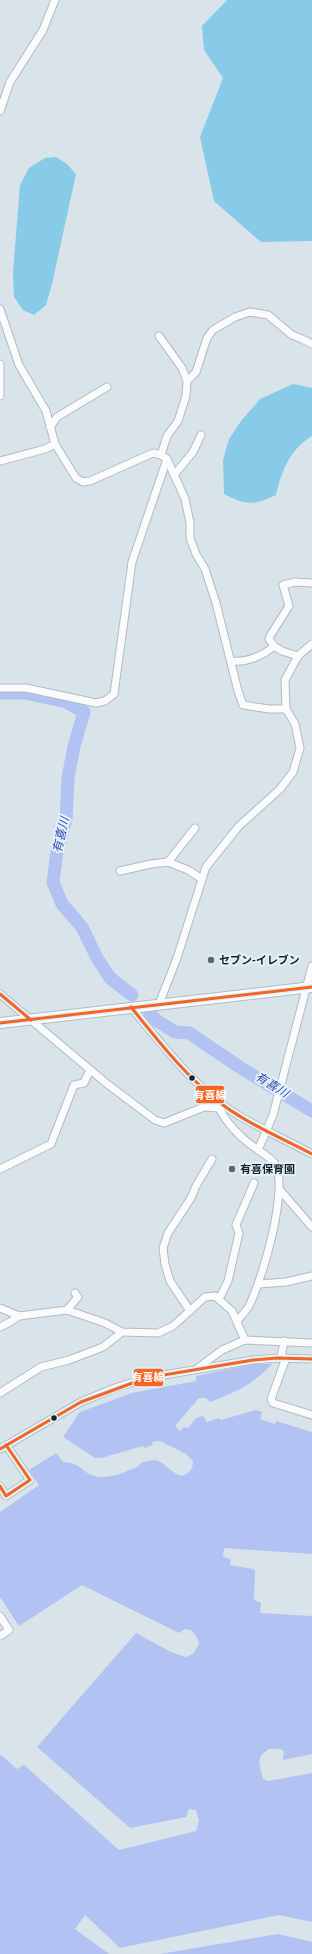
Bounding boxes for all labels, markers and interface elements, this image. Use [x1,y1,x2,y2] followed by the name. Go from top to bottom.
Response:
[47,813,73,854] water label: 有喜川
[219,951,300,967] place label: セブン-イレブン
[206,955,216,965] marker: セブン-イレブン
[252,1067,294,1102] water label: 有喜川
[187,1073,197,1083] unlabelled marker
[195,1085,225,1104] line badge: 有喜線
[194,1086,227,1102] text: 有喜線
[240,1160,295,1176] place label: 有喜保育園
[227,1164,237,1174] marker: 有喜保育園
[132,1368,165,1384] text: 有喜線
[133,1368,164,1387] line badge: 有喜線
[49,1413,59,1423] unlabelled marker

